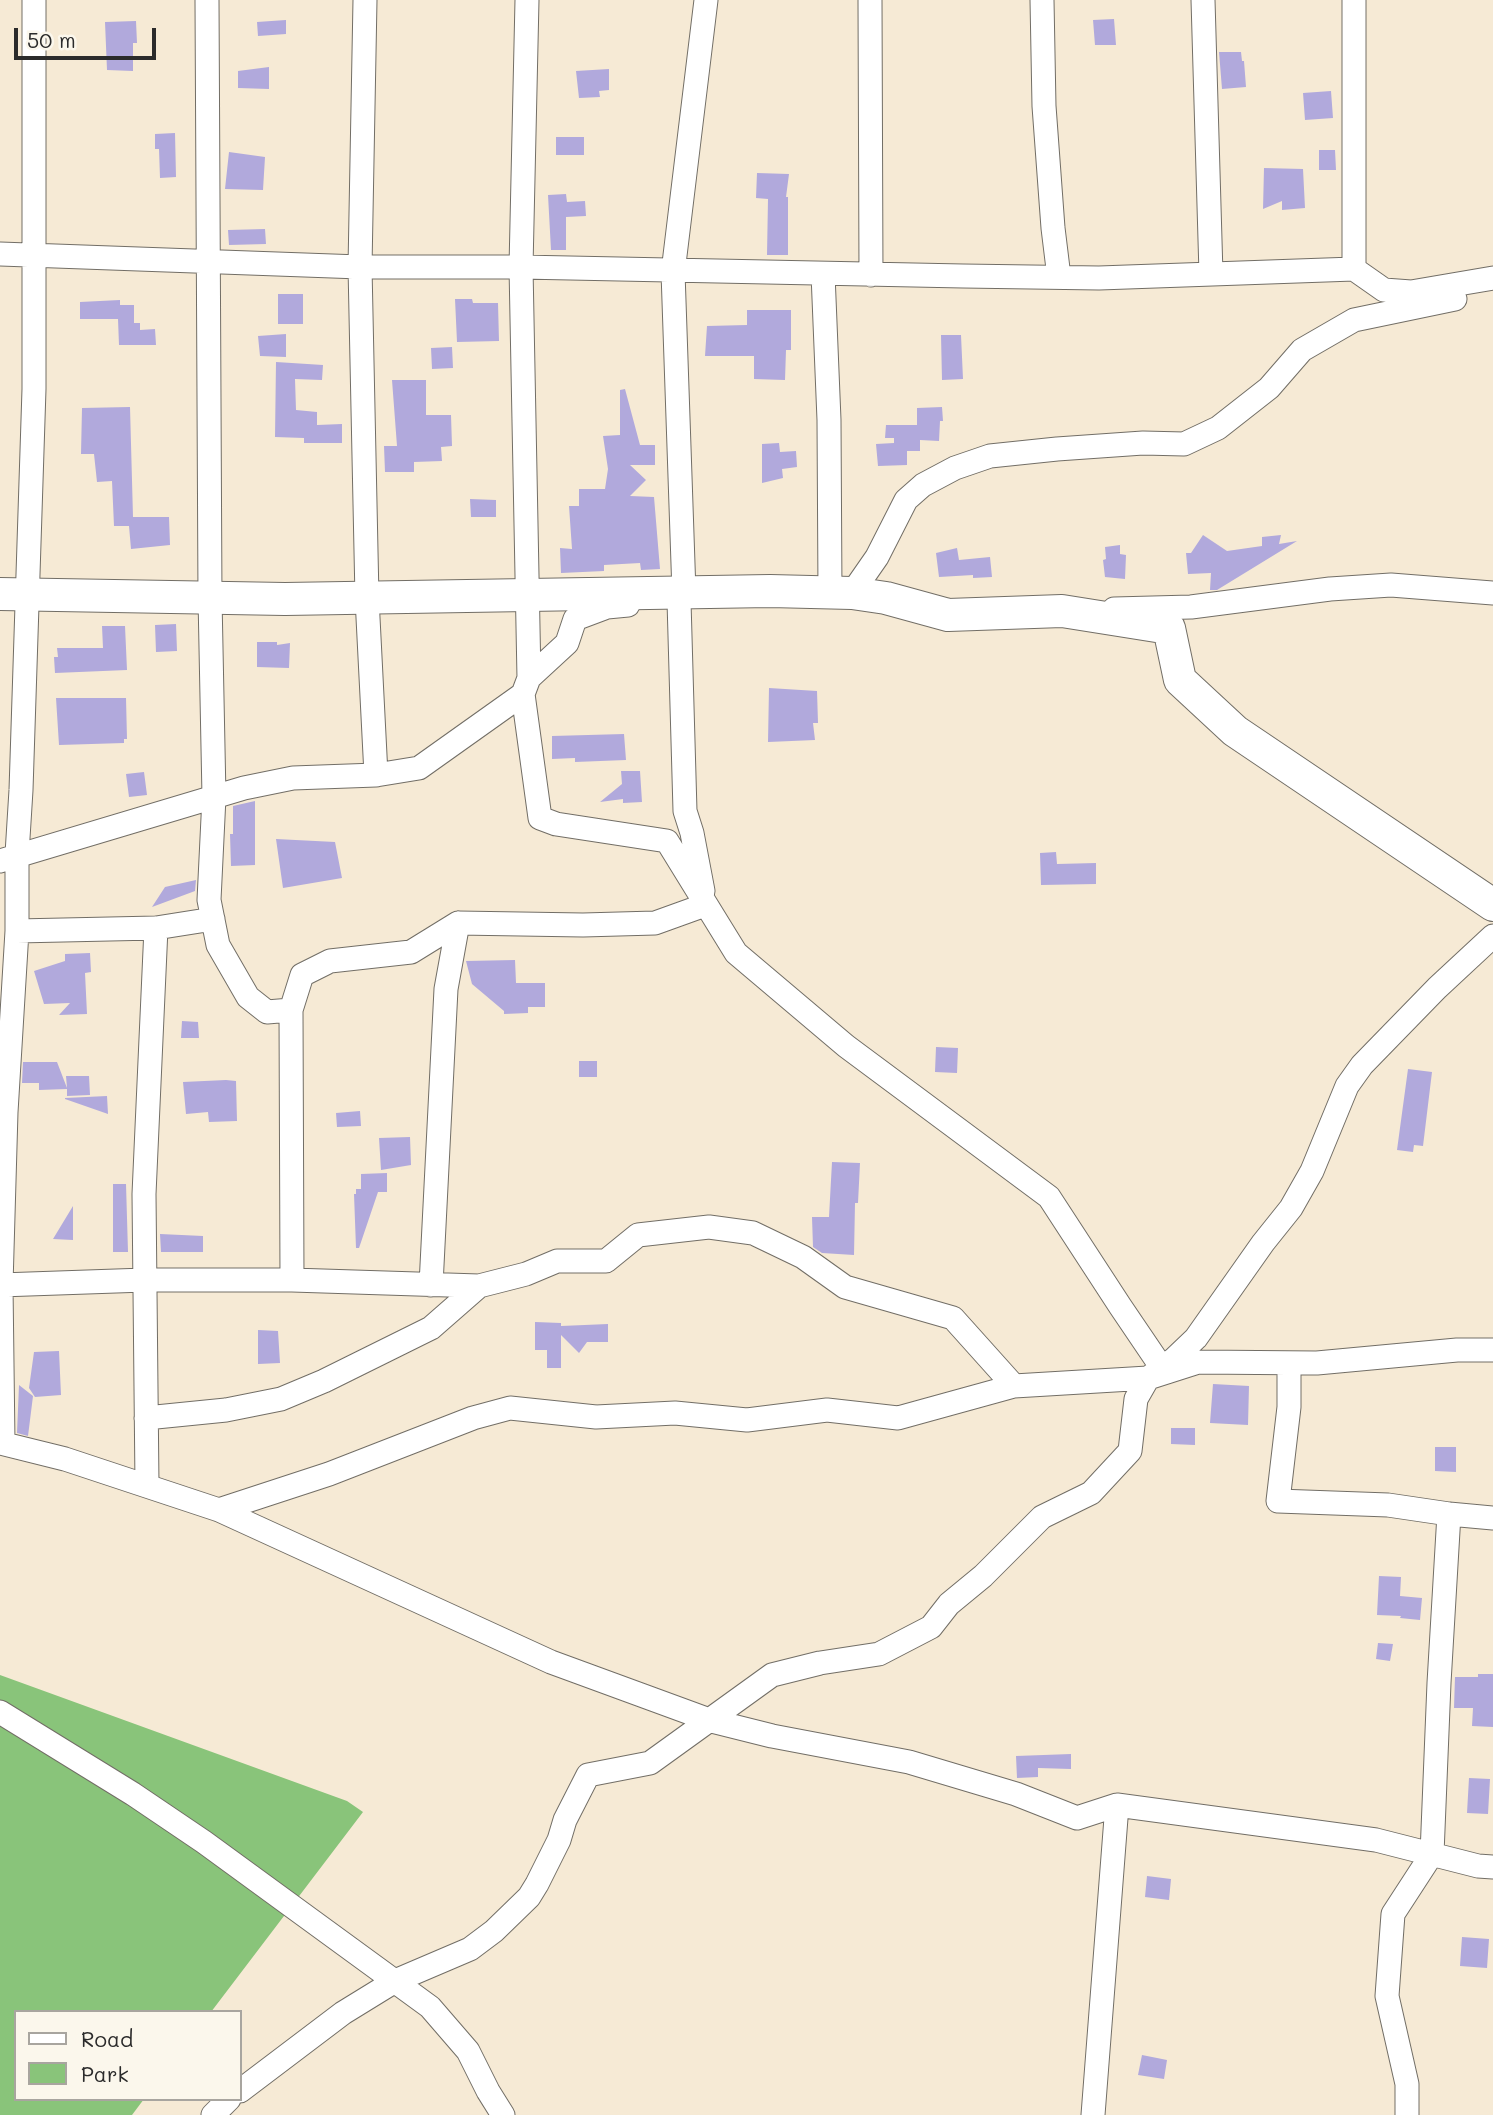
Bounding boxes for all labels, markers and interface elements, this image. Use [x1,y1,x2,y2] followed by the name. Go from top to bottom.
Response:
[18,14,159,58] scale bar
[27,26,76,53] text: 50 m
[14,2010,242,2101] legend
[81,2025,133,2052] text: Road
[81,2060,129,2087] text: Park

